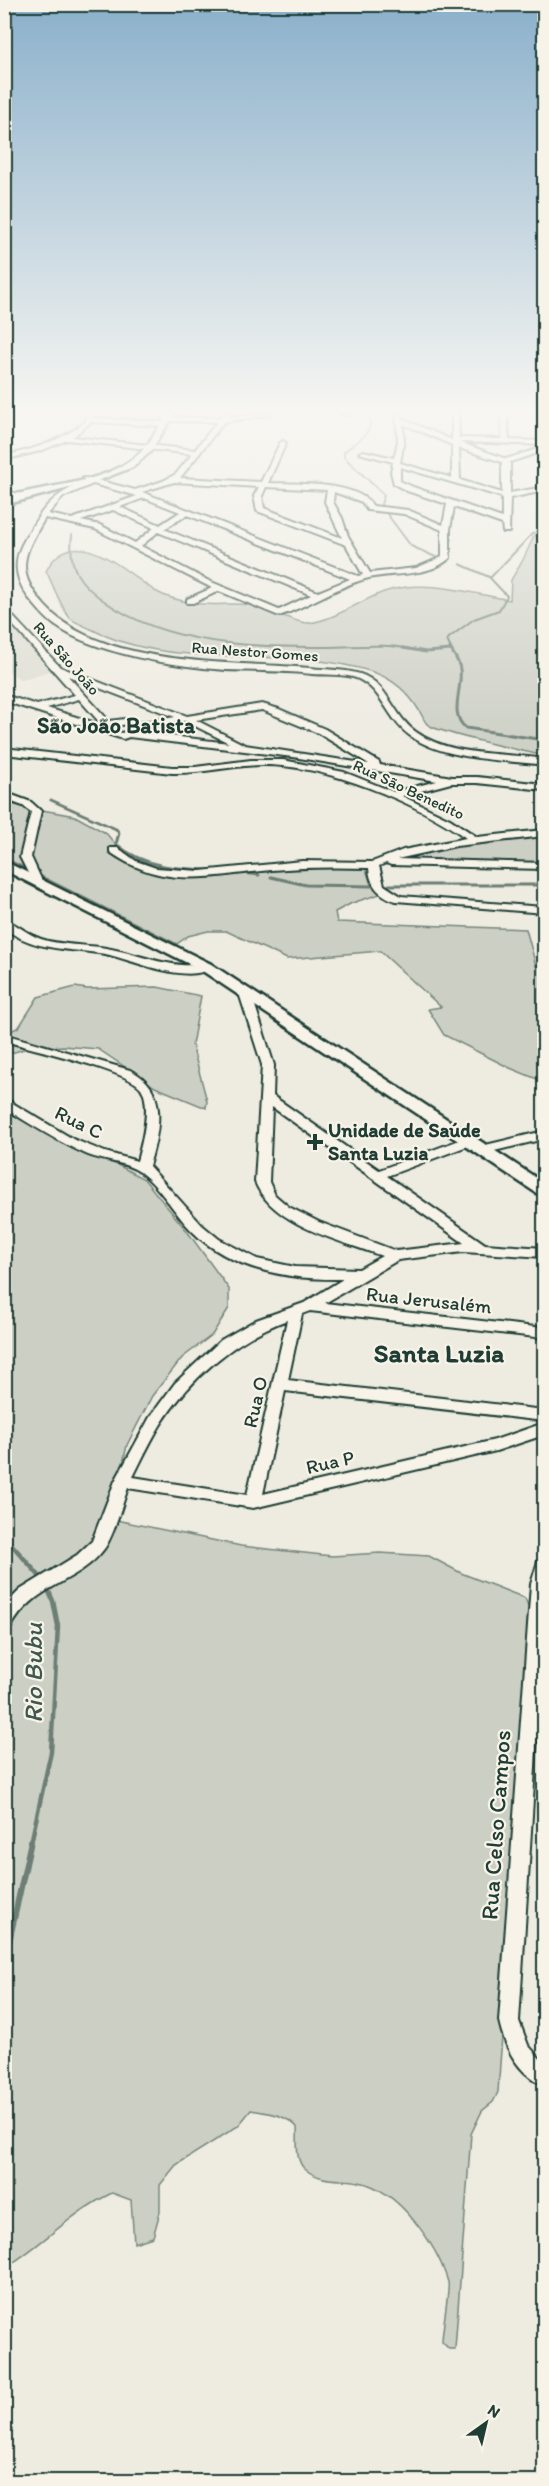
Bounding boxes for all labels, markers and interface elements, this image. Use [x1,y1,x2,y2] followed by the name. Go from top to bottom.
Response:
[29,618,104,699] street label: Rua São João
[191,638,319,665] street label: Rua Nestor Gomes
[37,712,196,739] district label: São João Batista
[350,755,467,824] street label: Rua São Benedito
[51,1100,107,1144] street label: Rua C
[328,1118,481,1165] place label: Unidade de Saúde Santa Luzia
[306,1133,324,1151] marker: Unidade de Saúde Santa Luzia
[365,1281,493,1319] street label: Rua Jerusalém
[374,1337,504,1369] district label: Santa Luzia
[237,1374,273,1430] street label: Rua O
[303,1445,357,1479] street label: Rua P
[17,1622,49,1723] water label: Rio Bubu
[474,1729,517,1921] street label: Rua Celso Campos
[456,2393,516,2453] north arrow
[484,2400,504,2422] text: N

